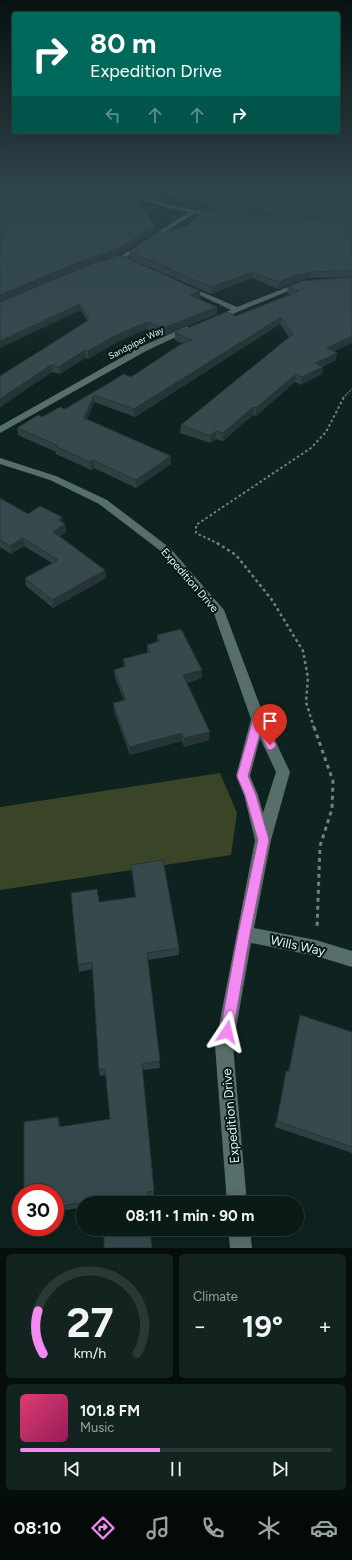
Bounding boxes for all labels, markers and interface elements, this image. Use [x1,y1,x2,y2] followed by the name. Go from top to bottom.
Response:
[90,26,156,60] text: 80 m
[24,28,76,80] icon: right
[90,60,222,82] text: Expedition Drive
[102,104,124,126] icon: left
[144,104,166,126] icon: ahead
[186,104,208,126] icon: ahead
[228,104,250,126] icon: right
[106,324,166,361] street label: Sandpiper Way
[158,546,221,615] street label: Expedition Drive
[253,704,287,745] pin
[259,710,281,732] icon: arrive
[269,932,327,959] street label: Wills Way
[206,1011,248,1053] position arrow
[219,1068,242,1164] street label: Expedition Drive
[12,1184,64,1236] speed limit sign: 30
[126,1207,254,1225] text: 08:11 · 1 min · 90 m
[193,1289,238,1304] text: Climate
[66,1297,113,1347] text: 27
[242,1308,283,1345] text: 19°
[193,1313,207,1340] text: −
[318,1313,332,1340] text: +
[73,1344,106,1362] text: km/h
[80,1402,140,1420] text: 101.8 FM
[80,1420,114,1435] text: Music
[61,1458,83,1480] icon: previous
[165,1458,187,1480] icon: pause
[269,1458,291,1480] icon: next
[89,1514,117,1542] icon: directions
[144,1514,172,1542] icon: music
[199,1514,227,1542] icon: phone
[255,1514,283,1542] icon: climate
[310,1514,338,1542] icon: car
[14,1517,61,1539] text: 08:10

